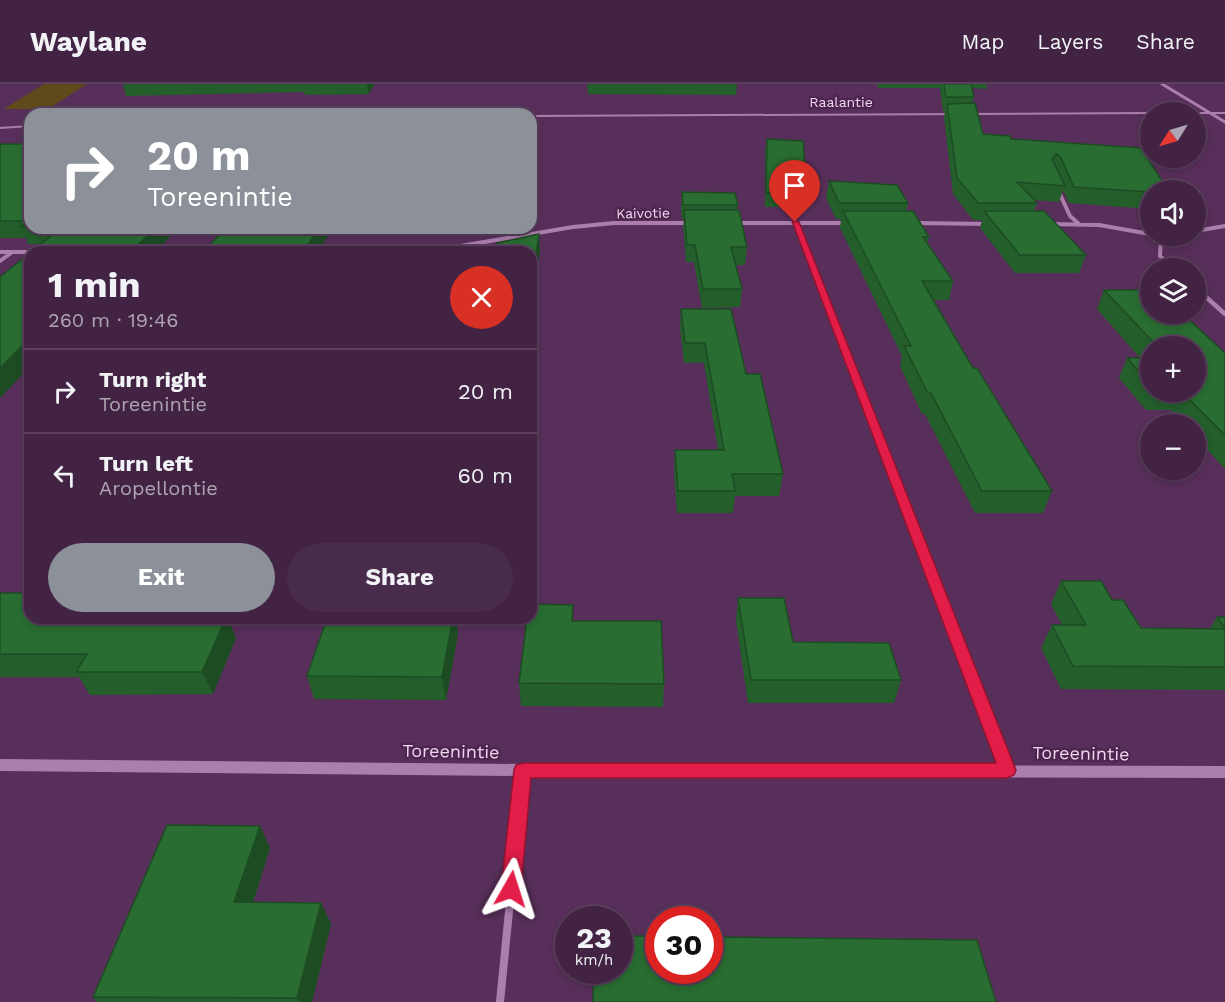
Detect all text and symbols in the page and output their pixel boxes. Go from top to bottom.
text: Waylane [30,25,147,58]
text: Map [961,29,1004,54]
text: Layers [1037,29,1103,54]
text: Share [1136,29,1195,54]
street label: Raalantie [809,94,873,110]
north arrow [1140,102,1206,168]
map controls [1140,102,1206,480]
text: 20 m [147,131,251,180]
icon: right [48,132,126,210]
pin [769,160,820,222]
icon: arrive [778,169,811,202]
button: sound [1140,180,1206,246]
text: Toreenintie [147,181,293,213]
street label: Kaivotie [616,205,670,221]
button: layers [1140,258,1206,324]
text: 1 min [48,264,140,306]
button: close [450,266,513,329]
text: 260 m · 19:46 [48,308,178,332]
button: + [1140,336,1206,402]
text: Turn right [99,367,206,392]
icon: right [48,375,81,408]
text: 20 m [458,379,513,404]
text: Toreenintie [99,392,207,416]
button: − [1140,414,1206,480]
text: Turn left [99,451,193,476]
icon: left [48,459,81,492]
text: 60 m [457,463,513,488]
text: Aropellontie [99,476,218,500]
button: Exit [48,543,275,612]
button: Share [287,543,513,612]
street label: Toreenintie [402,740,500,762]
street label: Toreenintie [1032,742,1130,764]
position arrow [479,857,543,921]
speed limit sign: 30 [645,906,723,984]
text: 23 [576,920,612,955]
text: km/h [575,951,613,969]

